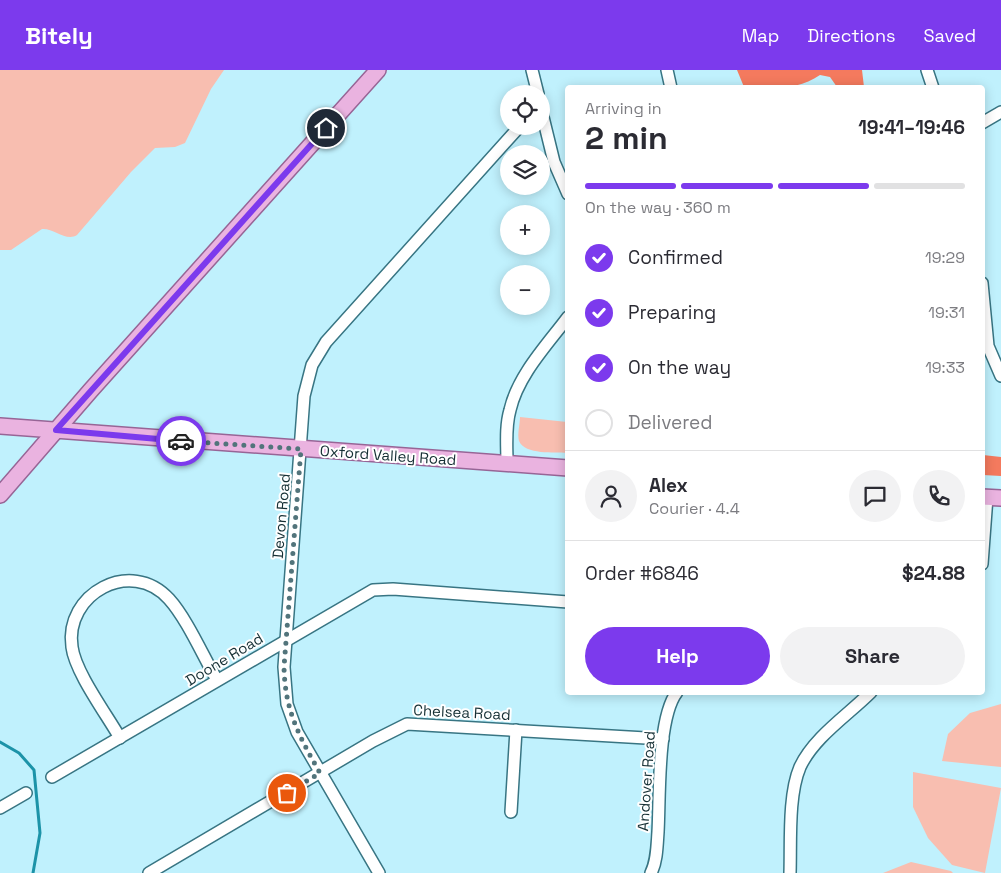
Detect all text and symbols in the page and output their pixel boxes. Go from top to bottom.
text: Bitely [25,20,93,51]
text: Map [742,24,779,47]
text: Directions [807,24,896,47]
text: Saved [924,24,976,47]
map controls [500,85,550,315]
button: locate [500,85,550,135]
text: Arriving in [585,98,662,119]
pin [305,107,347,149]
icon: home [312,114,340,142]
text: 19:41–19:46 [858,115,965,140]
text: 2 min [585,118,668,158]
button: layers [500,145,550,195]
text: On the way · 360 m [585,197,731,218]
button: + [500,205,550,255]
icon: check [585,244,613,272]
text: Confirmed [628,245,723,270]
text: 19:29 [925,247,965,268]
button: − [500,265,550,315]
icon: check [585,299,613,327]
text: Preparing [628,300,716,325]
text: 19:31 [928,302,965,323]
icon: check [585,354,613,382]
text: On the way [628,355,731,380]
text: 19:33 [925,357,965,378]
text: Delivered [628,410,713,435]
courier [156,416,206,466]
icon: car [167,427,195,455]
street label: Oxford Valley Road [319,441,457,469]
button: person [585,470,637,522]
button: chat [849,470,901,522]
button: phone [913,470,965,522]
street label: Devon Road [268,473,294,559]
text: Alex [649,473,688,498]
text: Courier · 4.4 [649,498,740,519]
text: Order #6846 [585,561,699,586]
text: $24.88 [902,561,965,586]
button: Help [585,627,770,685]
button: Share [780,627,965,685]
street label: Doone Road [182,628,266,690]
street label: Chelsea Road [413,700,511,724]
street label: Andover Road [633,730,659,832]
pin [266,772,308,814]
icon: bag [273,779,301,807]

